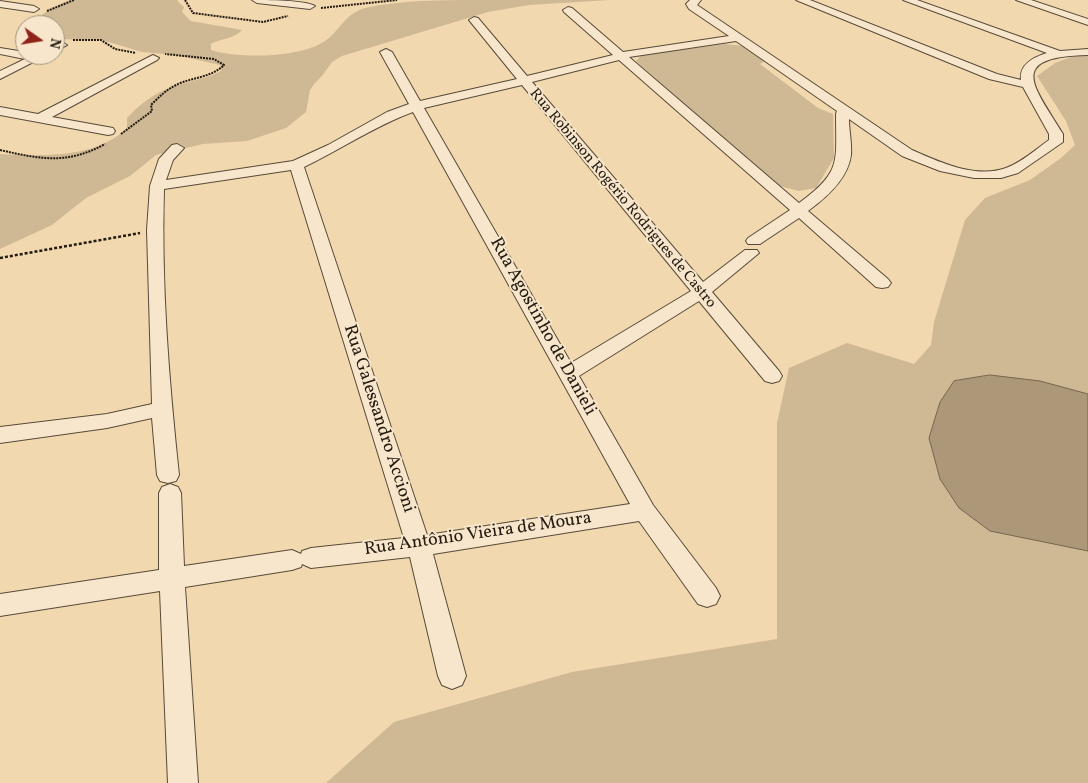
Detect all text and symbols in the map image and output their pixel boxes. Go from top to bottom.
north arrow [15,15,65,65]
text: N [44,36,65,50]
street label: Rua Robinson Rogério Rodrigues de Castro [525,86,719,312]
street label: Rua Agostinho de Danieli [484,234,600,420]
street label: Rua Galessandro Accioni [337,322,419,516]
street label: Rua Antônio Vieira de Moura [363,508,593,562]

